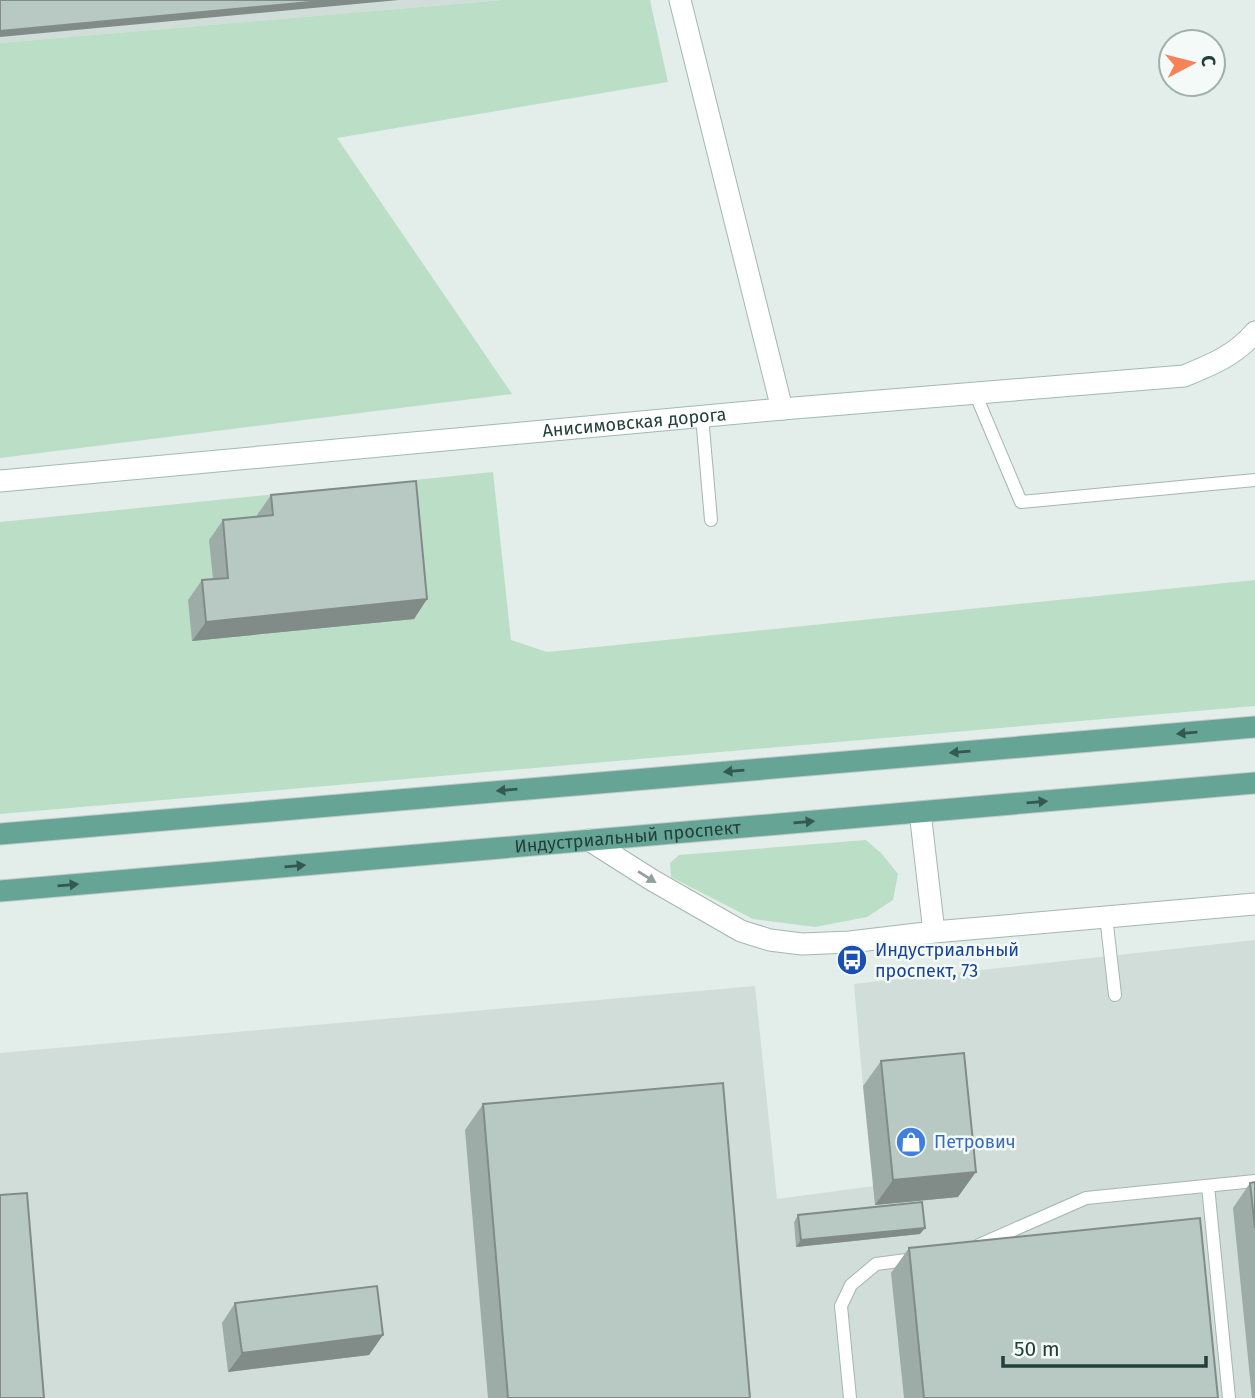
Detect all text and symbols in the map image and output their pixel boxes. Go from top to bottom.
north arrow [1157,28,1227,98]
text: С [1196,54,1220,68]
street label: Анисимовская дорога [541,403,727,442]
one-way arrow [1176,728,1198,739]
one-way arrow [949,747,971,758]
one-way arrow [722,766,744,777]
one-way arrow [496,785,518,796]
one-way arrow [1026,796,1048,807]
street label: Индустриальный проспект [513,816,743,858]
one-way arrow [793,816,815,827]
one-way arrow [284,860,306,871]
one-way arrow [637,870,657,883]
one-way arrow [57,879,79,890]
place label: Индустриальный проспект, 73 [875,939,1019,982]
bus stop icon: Индустриальный проспект, 73 [835,943,869,977]
shop icon: Петрович [894,1125,928,1159]
place label: Петрович [934,1131,1016,1153]
scale bar [1003,1324,1206,1368]
text: 50 m [1014,1336,1060,1362]

